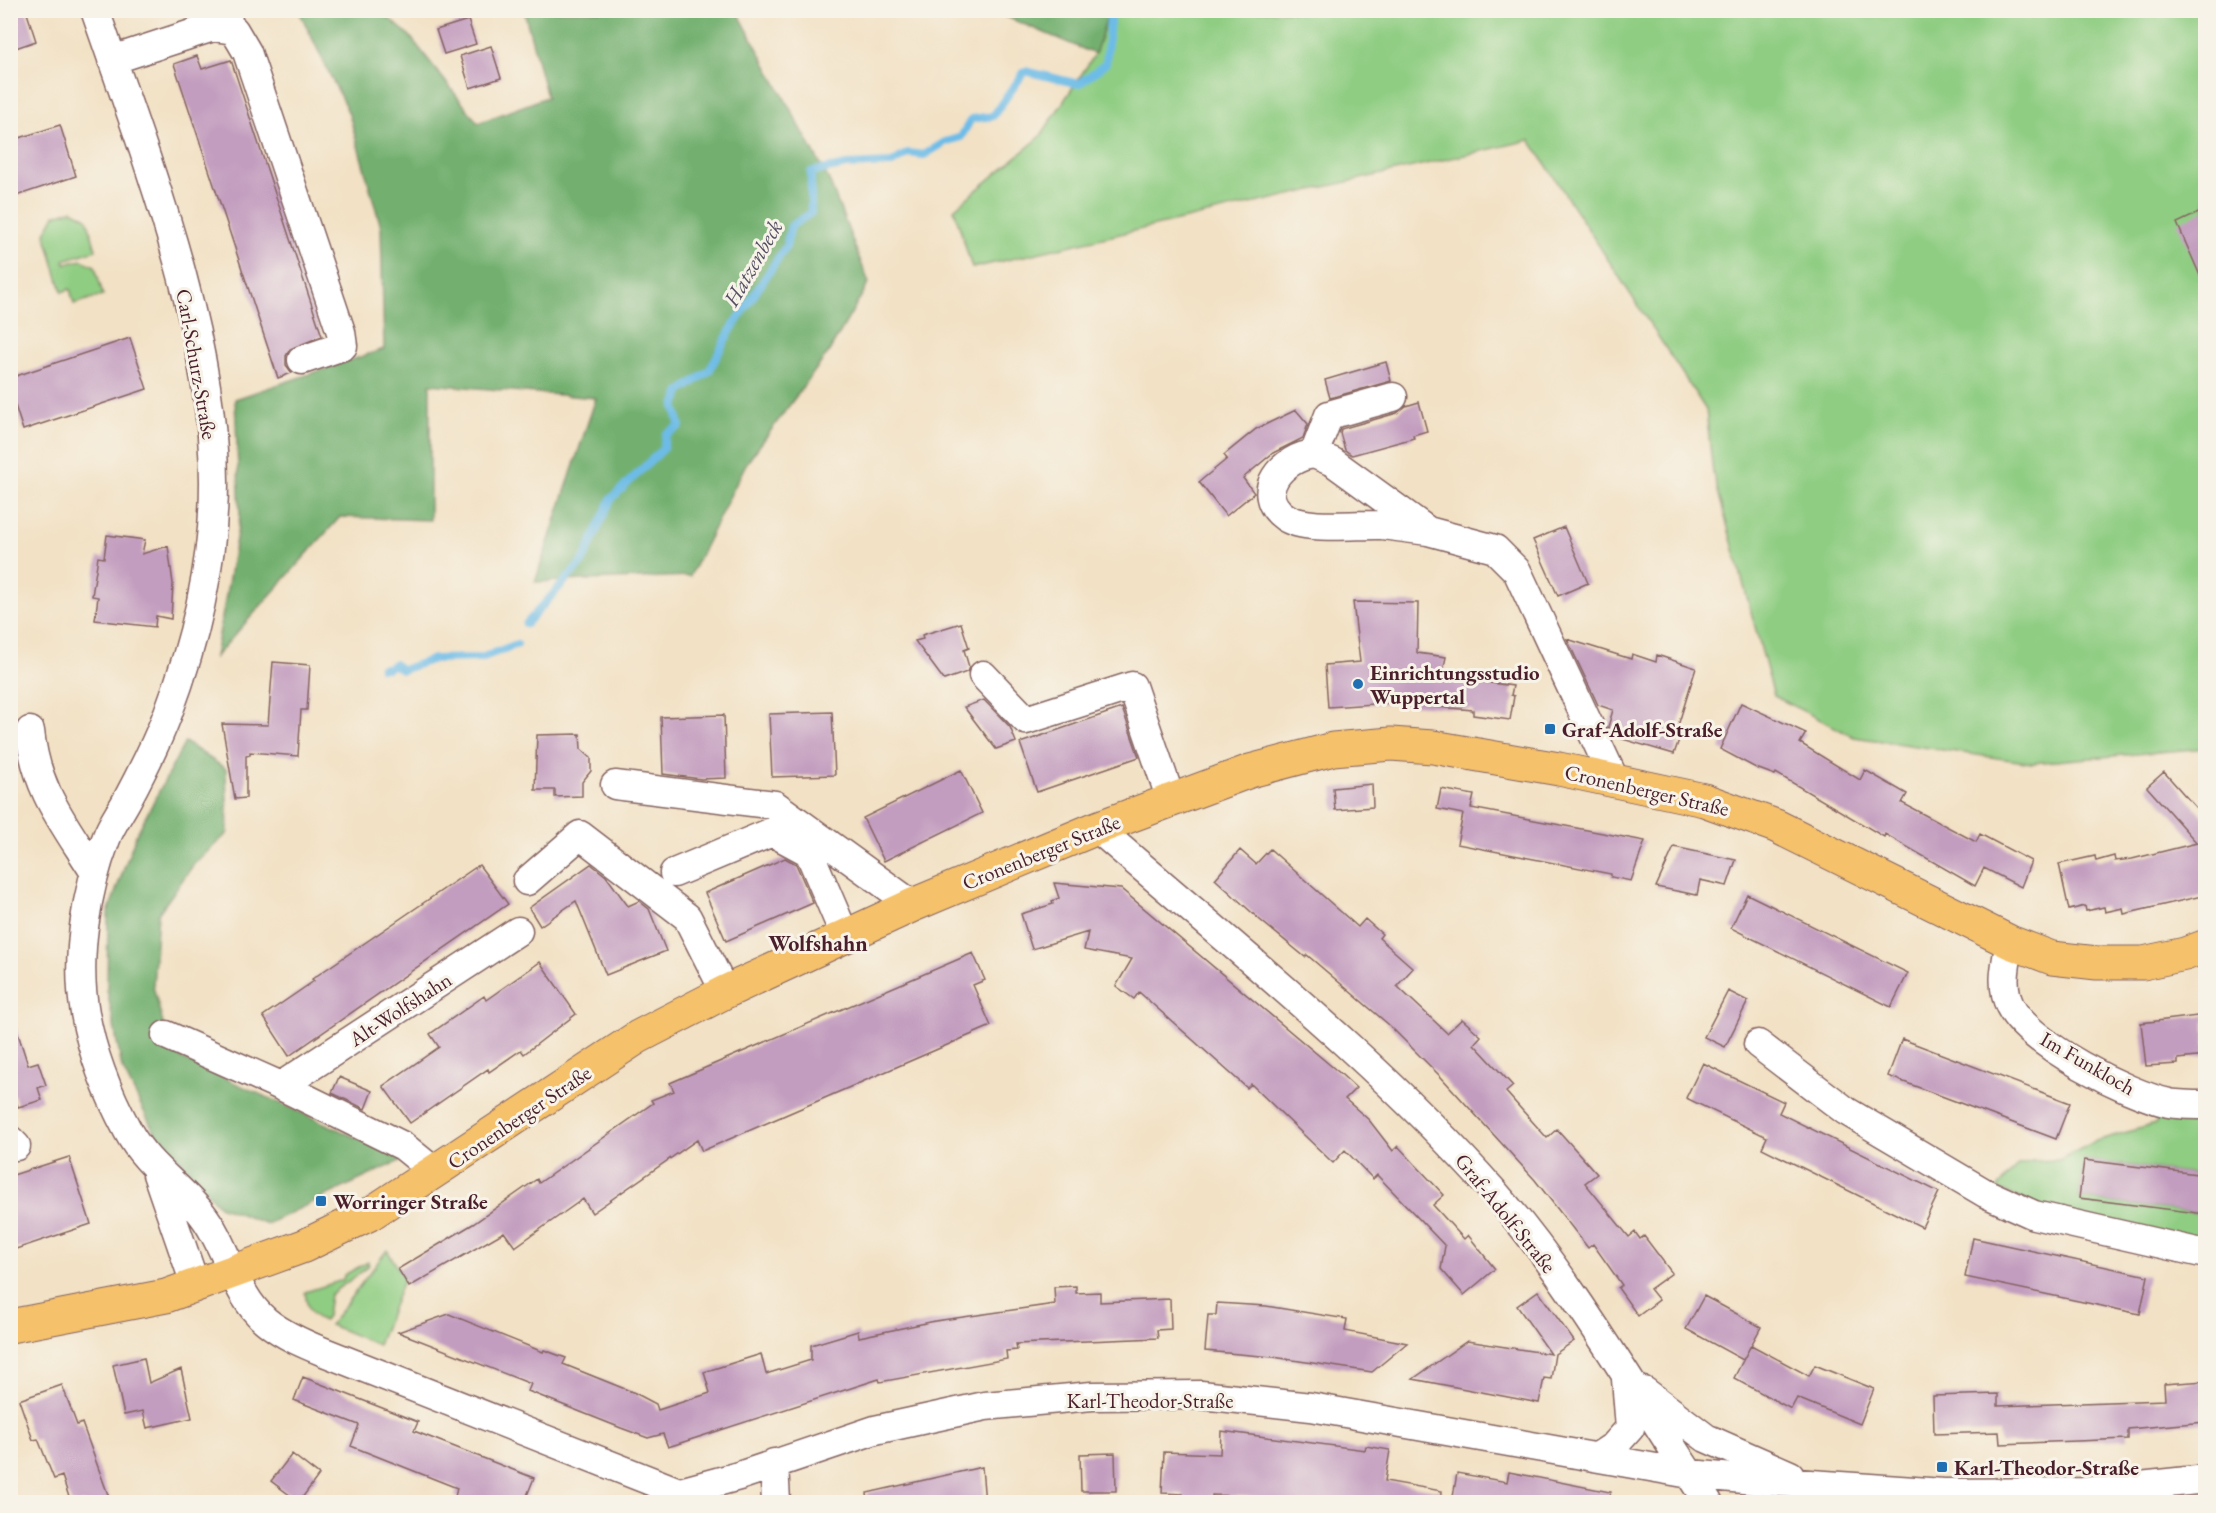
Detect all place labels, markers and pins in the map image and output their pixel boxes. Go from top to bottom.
place label: Einrichtungsstudio Wuppertal [1370,659,1540,710]
marker: Einrichtungsstudio Wuppertal [1351,677,1365,691]
place label: Graf-Adolf-Straße [1562,716,1723,743]
marker: Graf-Adolf-Straße [1543,722,1557,736]
place label: Worringer Straße [333,1188,488,1215]
marker: Worringer Straße [314,1194,328,1208]
place label: Karl-Theodor-Straße [1954,1454,2139,1481]
marker: Karl-Theodor-Straße [1935,1460,1949,1474]

